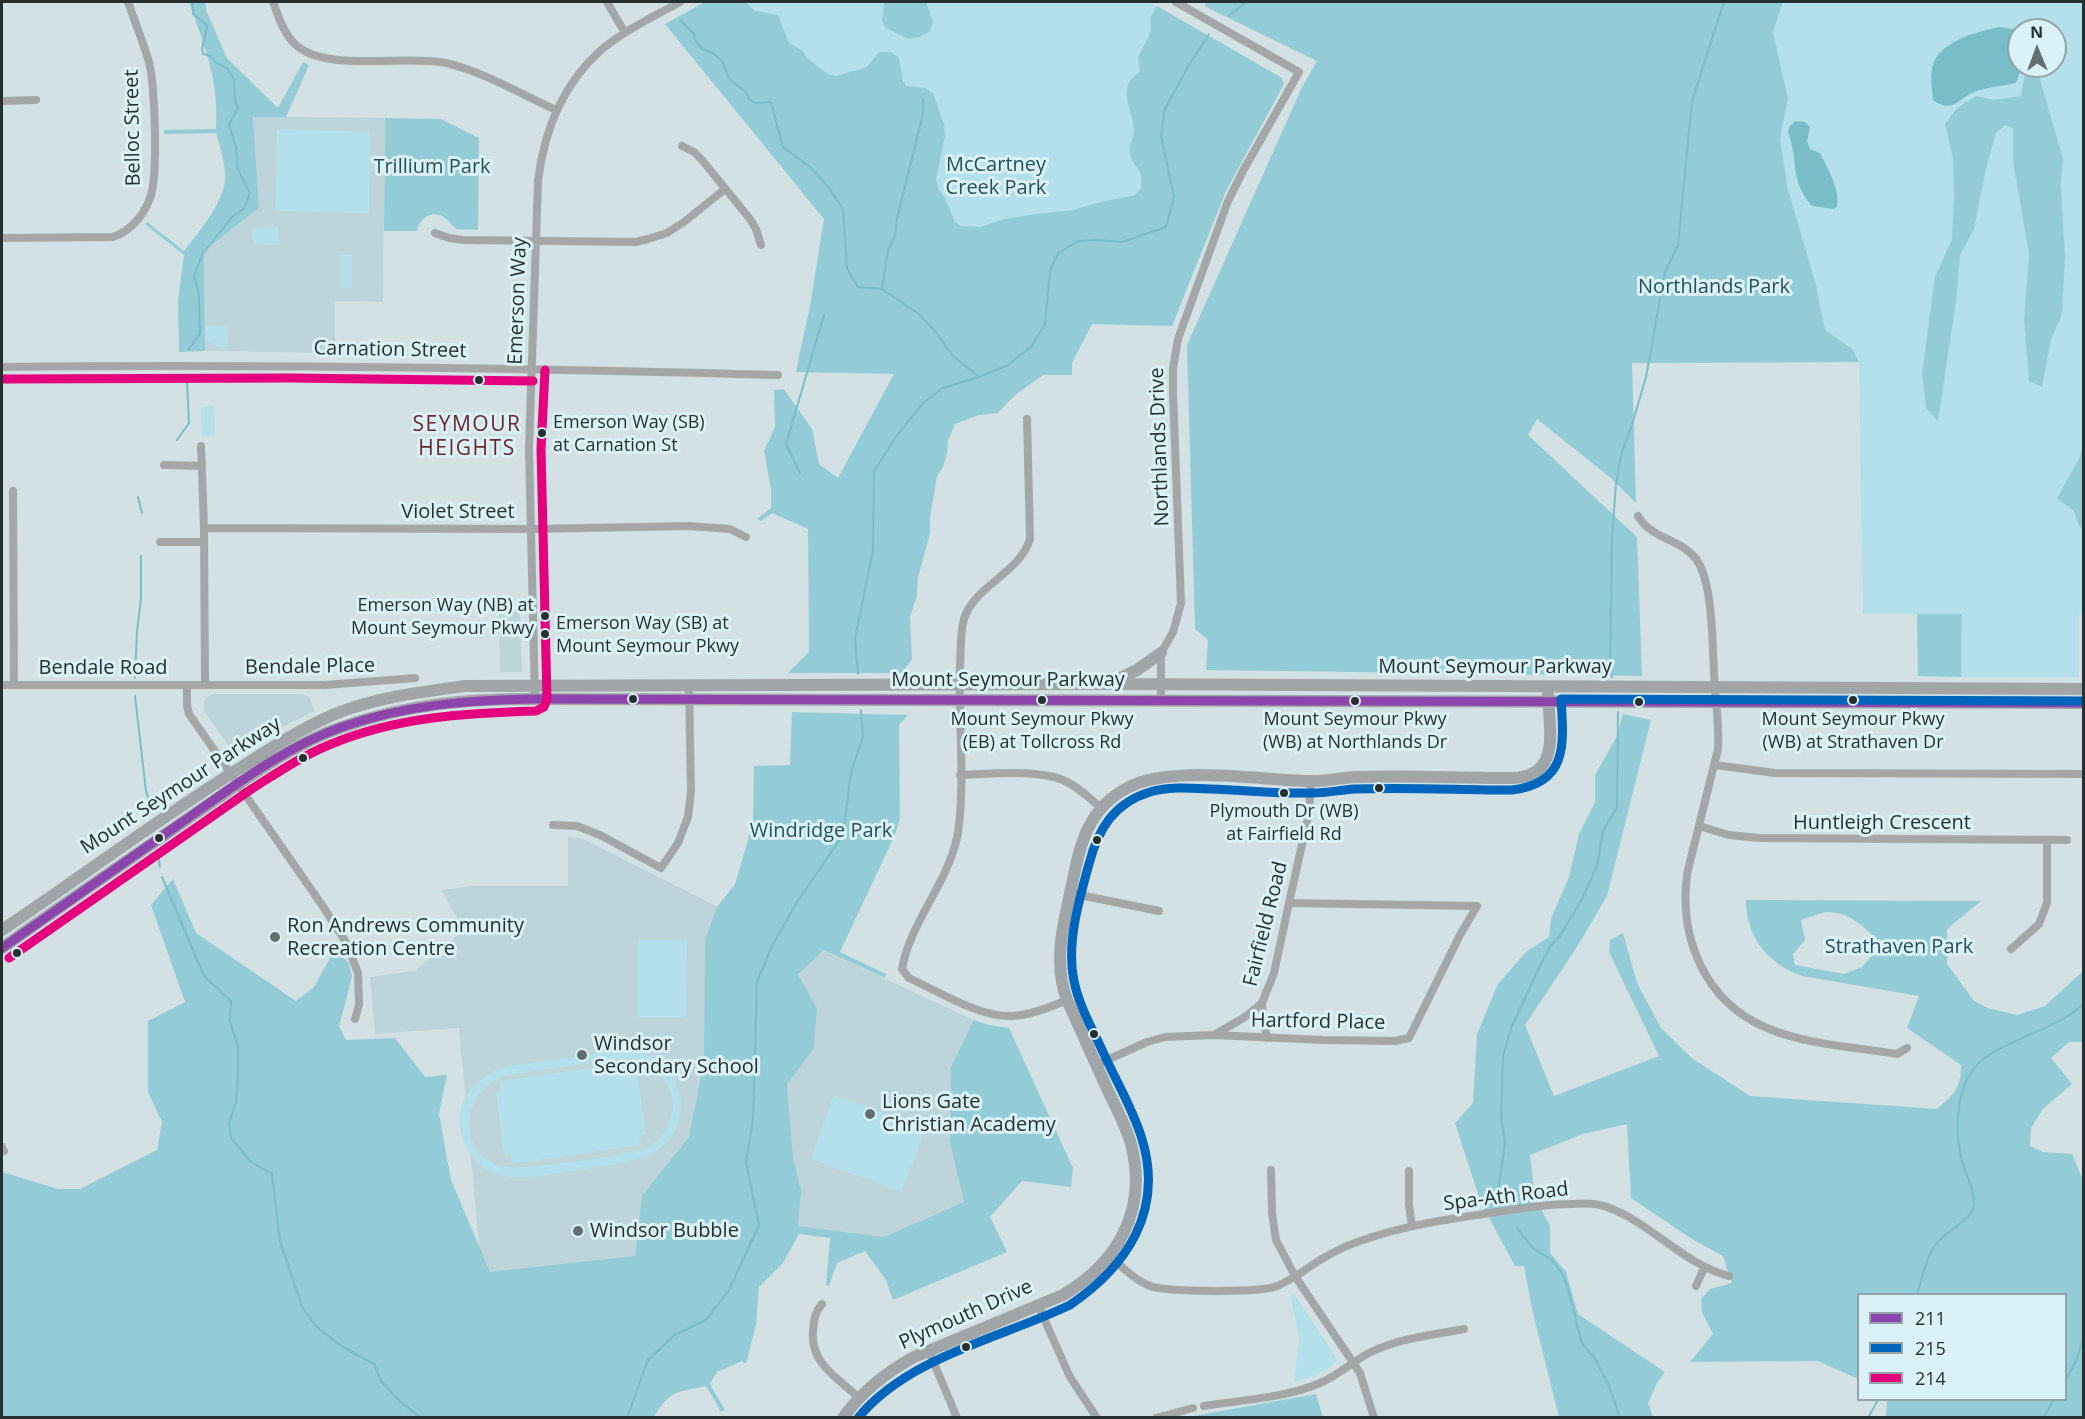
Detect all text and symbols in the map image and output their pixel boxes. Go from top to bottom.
north arrow [2007,18,2067,78]
text: N [2030,21,2043,43]
street label: Belloc Street [120,69,146,187]
park label: McCartney Creek Park [946,153,1046,200]
park label: Trillium Park [373,155,491,179]
street label: Emerson Way [504,237,532,365]
park label: Northlands Park [1638,275,1790,299]
street label: Carnation Street [313,337,467,363]
street label: Northlands Drive [1145,367,1175,527]
unlabelled marker [473,374,485,386]
district label: SEYMOUR HEIGHTS [413,412,521,462]
place label: Emerson Way (SB) at Carnation St [553,412,705,454]
marker: Emerson Way (SB) at Carnation St [536,427,548,439]
street label: Violet Street [401,500,515,524]
place label: Emerson Way (NB) at Mount Seymour Pkwy [351,595,534,638]
marker: Emerson Way (NB) at Mount Seymour Pkwy [539,610,551,622]
place label: Emerson Way (SB) at Mount Seymour Pkwy [556,613,739,656]
marker: Emerson Way (SB) at Mount Seymour Pkwy [539,628,551,640]
street label: Bendale Place [245,654,375,680]
street label: Mount Seymour Parkway [1378,655,1612,679]
street label: Bendale Road [39,656,167,680]
street label: Mount Seymour Parkway [891,668,1125,692]
unlabelled marker [627,693,639,705]
marker: Mount Seymour Pkwy (EB) at Tollcross Rd [1036,694,1048,706]
marker: Mount Seymour Pkwy (WB) at Strathaven Dr [1847,694,1859,706]
marker: Mount Seymour Pkwy (WB) at Northlands Dr [1349,695,1361,707]
unlabelled marker [1633,696,1645,708]
place label: Mount Seymour Pkwy (EB) at Tollcross Rd [951,709,1133,752]
place label: Mount Seymour Pkwy (WB) at Northlands Dr [1263,709,1447,752]
place label: Mount Seymour Pkwy (WB) at Strathaven Dr [1762,709,1944,752]
street label: Mount Seymour Parkway [76,712,286,860]
unlabelled marker [297,752,309,764]
unlabelled marker [1373,782,1385,794]
marker: Plymouth Dr (WB) at Fairfield Rd [1278,787,1290,799]
place label: Plymouth Dr (WB) at Fairfield Rd [1209,801,1359,844]
street label: Huntleigh Crescent [1793,811,1971,835]
park label: Windridge Park [750,819,892,843]
unlabelled marker [153,832,165,844]
unlabelled marker [1091,834,1103,846]
street label: Fairfield Road [1239,859,1293,989]
place label: Ron Andrews Community Recreation Centre [287,914,524,961]
marker: Ron Andrews Community Recreation Centre [268,930,282,944]
park label: Strathaven Park [1825,935,1973,959]
unlabelled marker [11,947,23,959]
street label: Hartford Place [1251,1009,1385,1035]
unlabelled marker [1088,1028,1100,1040]
place label: Windsor Secondary School [594,1032,759,1079]
marker: Windsor Secondary School [575,1048,589,1062]
place label: Lions Gate Christian Academy [882,1090,1056,1137]
marker: Lions Gate Christian Academy [863,1107,877,1121]
street label: Spa-Ath Road [1442,1177,1570,1217]
place label: Windsor Bubble [590,1219,739,1243]
marker: Windsor Bubble [571,1224,585,1238]
street label: Plymouth Drive [896,1275,1036,1355]
legend [1857,1293,2067,1401]
text: 211 [1915,1306,1946,1330]
text: 215 [1915,1336,1946,1360]
unlabelled marker [960,1341,972,1353]
text: 214 [1915,1366,1946,1390]

